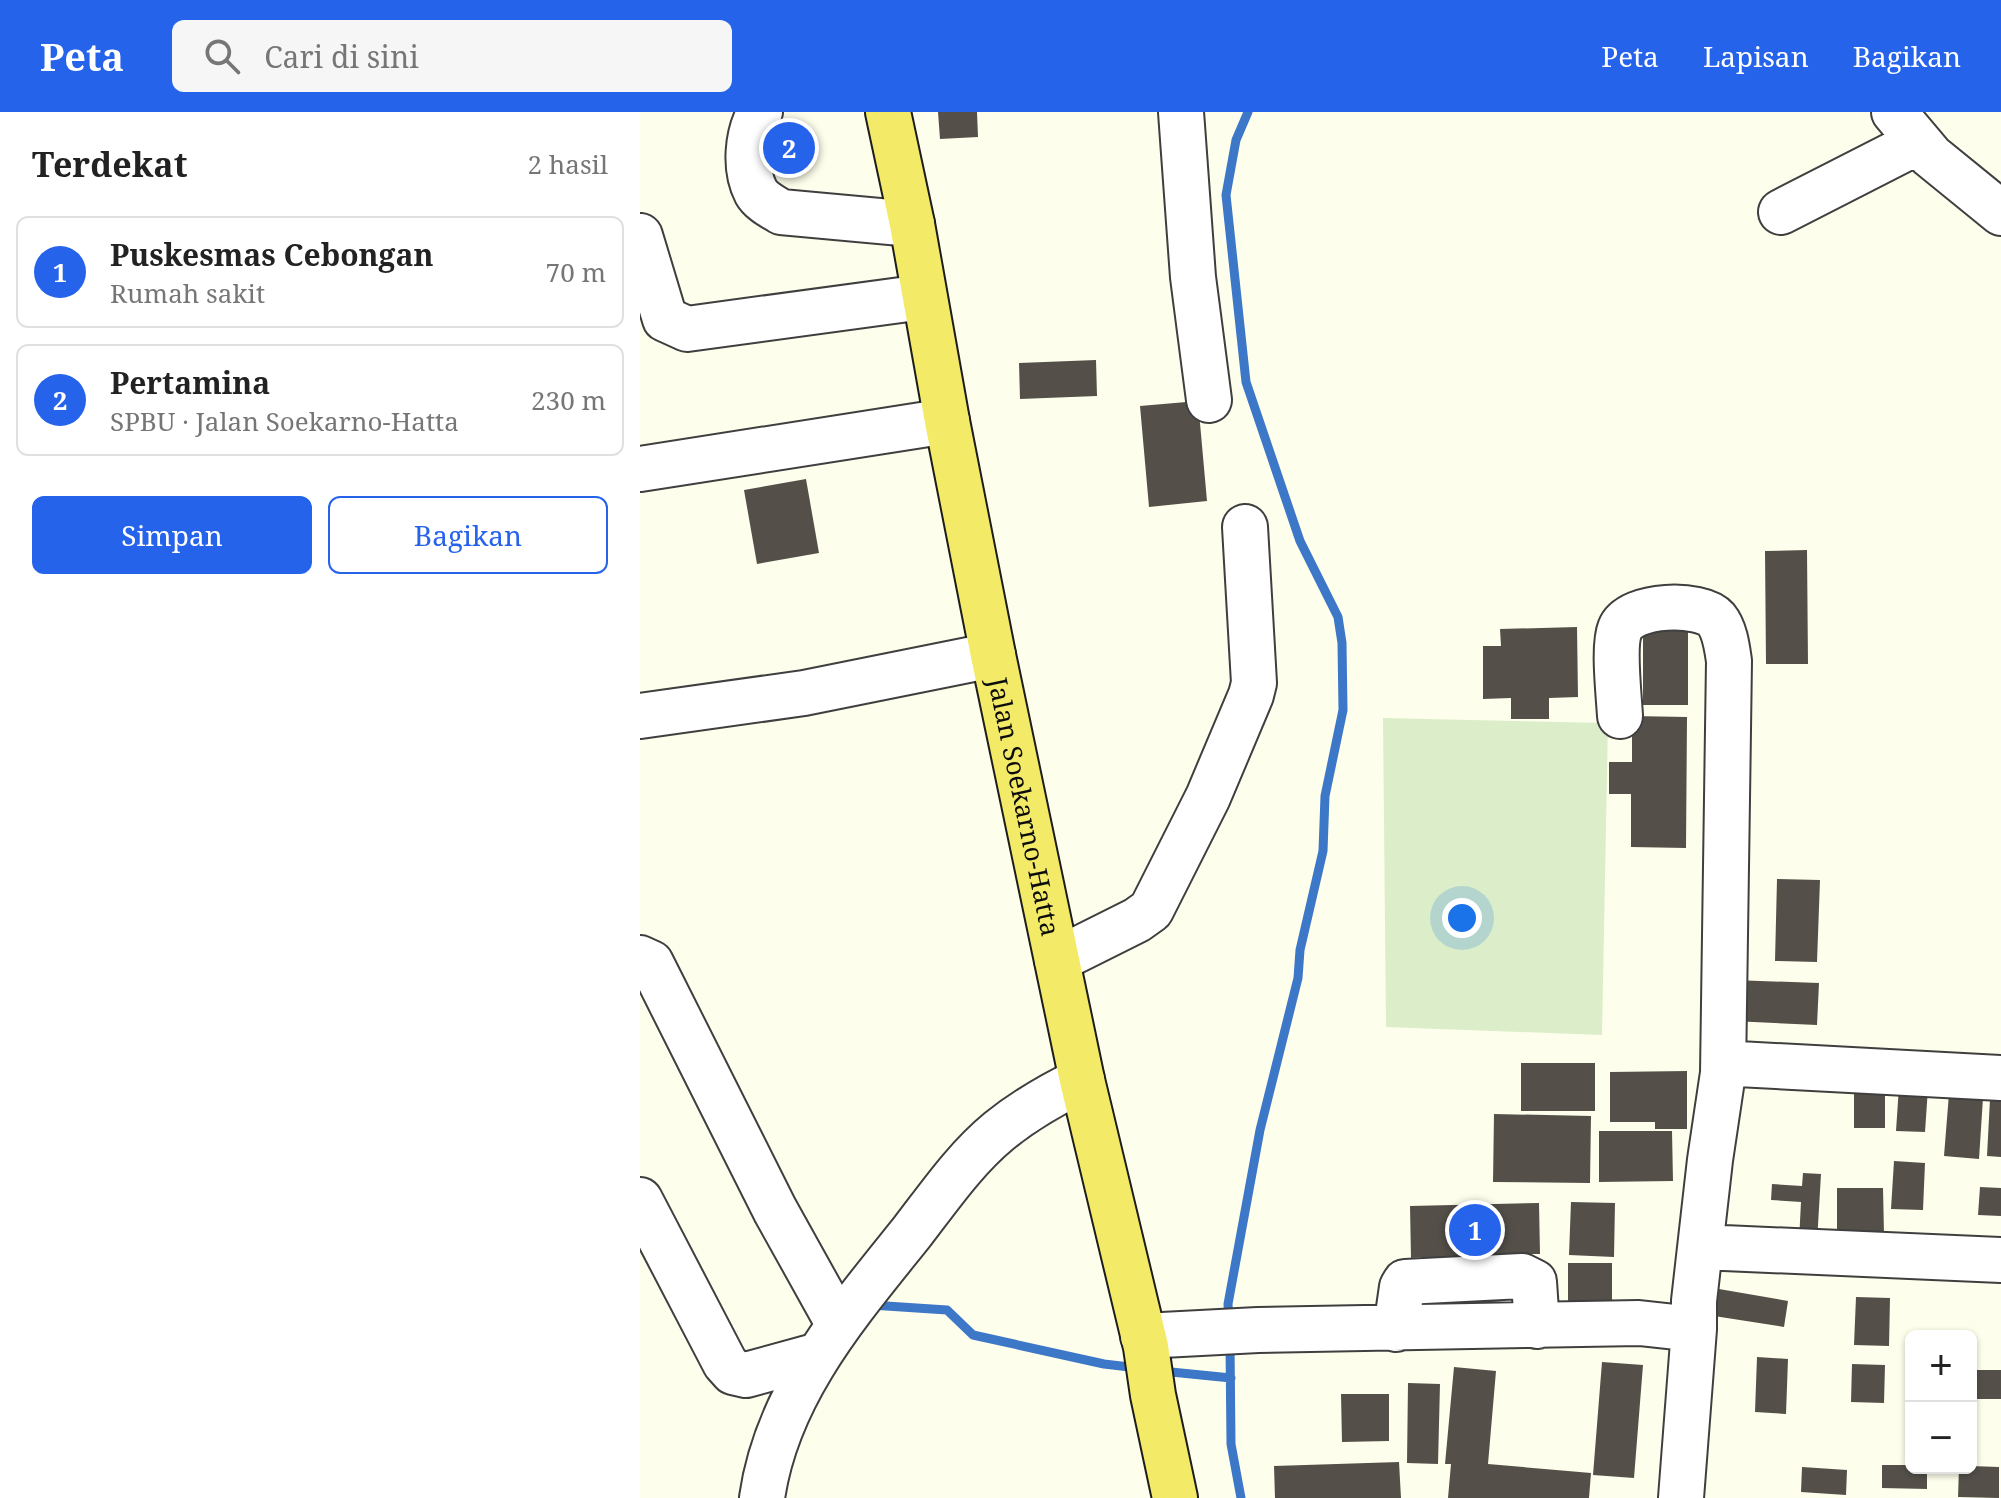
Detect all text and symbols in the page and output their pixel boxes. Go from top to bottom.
search box [172,20,732,92]
text: Peta [40,30,124,82]
icon: search [200,34,244,78]
text: Cari di sini [264,36,419,77]
text: Peta [1601,37,1659,75]
text: Lapisan [1703,37,1809,75]
text: Bagikan [1853,37,1961,75]
pin: 2 [763,118,815,178]
text: Terdekat [32,141,187,187]
text: 2 hasil [527,146,608,182]
text: Puskesmas Cebongan [110,234,433,275]
text: 1 [53,254,67,290]
text: 70 m [546,254,606,290]
text: Rumah sakit [110,275,265,311]
text: Pertamina [110,362,270,403]
text: 2 [53,382,67,418]
text: 230 m [531,382,606,418]
text: SPBU · Jalan Soekarno-Hatta [110,403,459,439]
button: Simpan [32,496,312,574]
button: Bagikan [328,496,608,574]
street label: Jalan Soekarno-Hatta [980,673,1069,939]
your location [1442,898,1482,938]
pin: 1 [1449,1200,1501,1260]
map controls [1905,1330,1977,1474]
button: + [1905,1330,1977,1402]
button: − [1905,1402,1977,1474]

